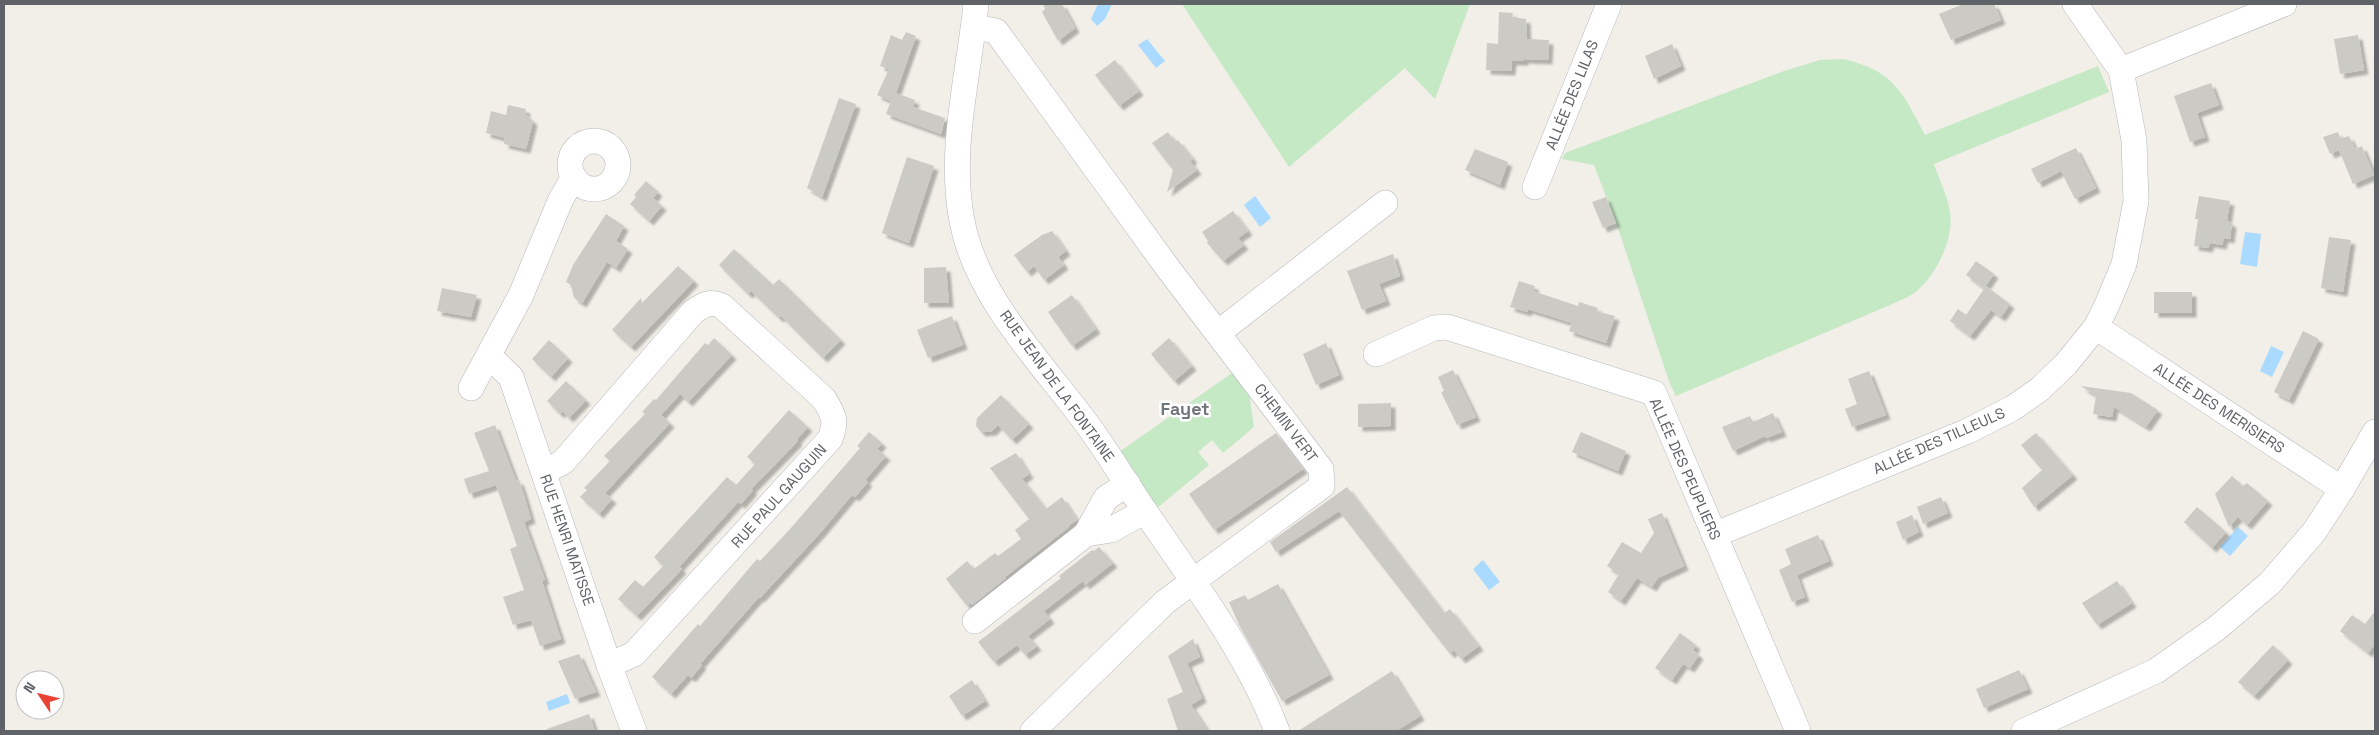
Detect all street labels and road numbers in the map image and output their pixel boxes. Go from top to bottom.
street label: ALLÉE DES LILAS [1541,37,1602,152]
street label: RUE JEAN DE LA FONTAINE [996,306,1119,465]
street label: ALLÉE DES MERISIERS [2150,358,2288,457]
street label: CHEMIN VERT [1251,379,1322,466]
street label: ALLÉE DES PEUPLIERS [1646,395,1725,543]
street label: ALLÉE DES TILLEULS [1870,403,2008,478]
street label: RUE PAUL GAUGUIN [727,440,830,552]
street label: RUE HENRI MATISSE [536,472,599,608]

